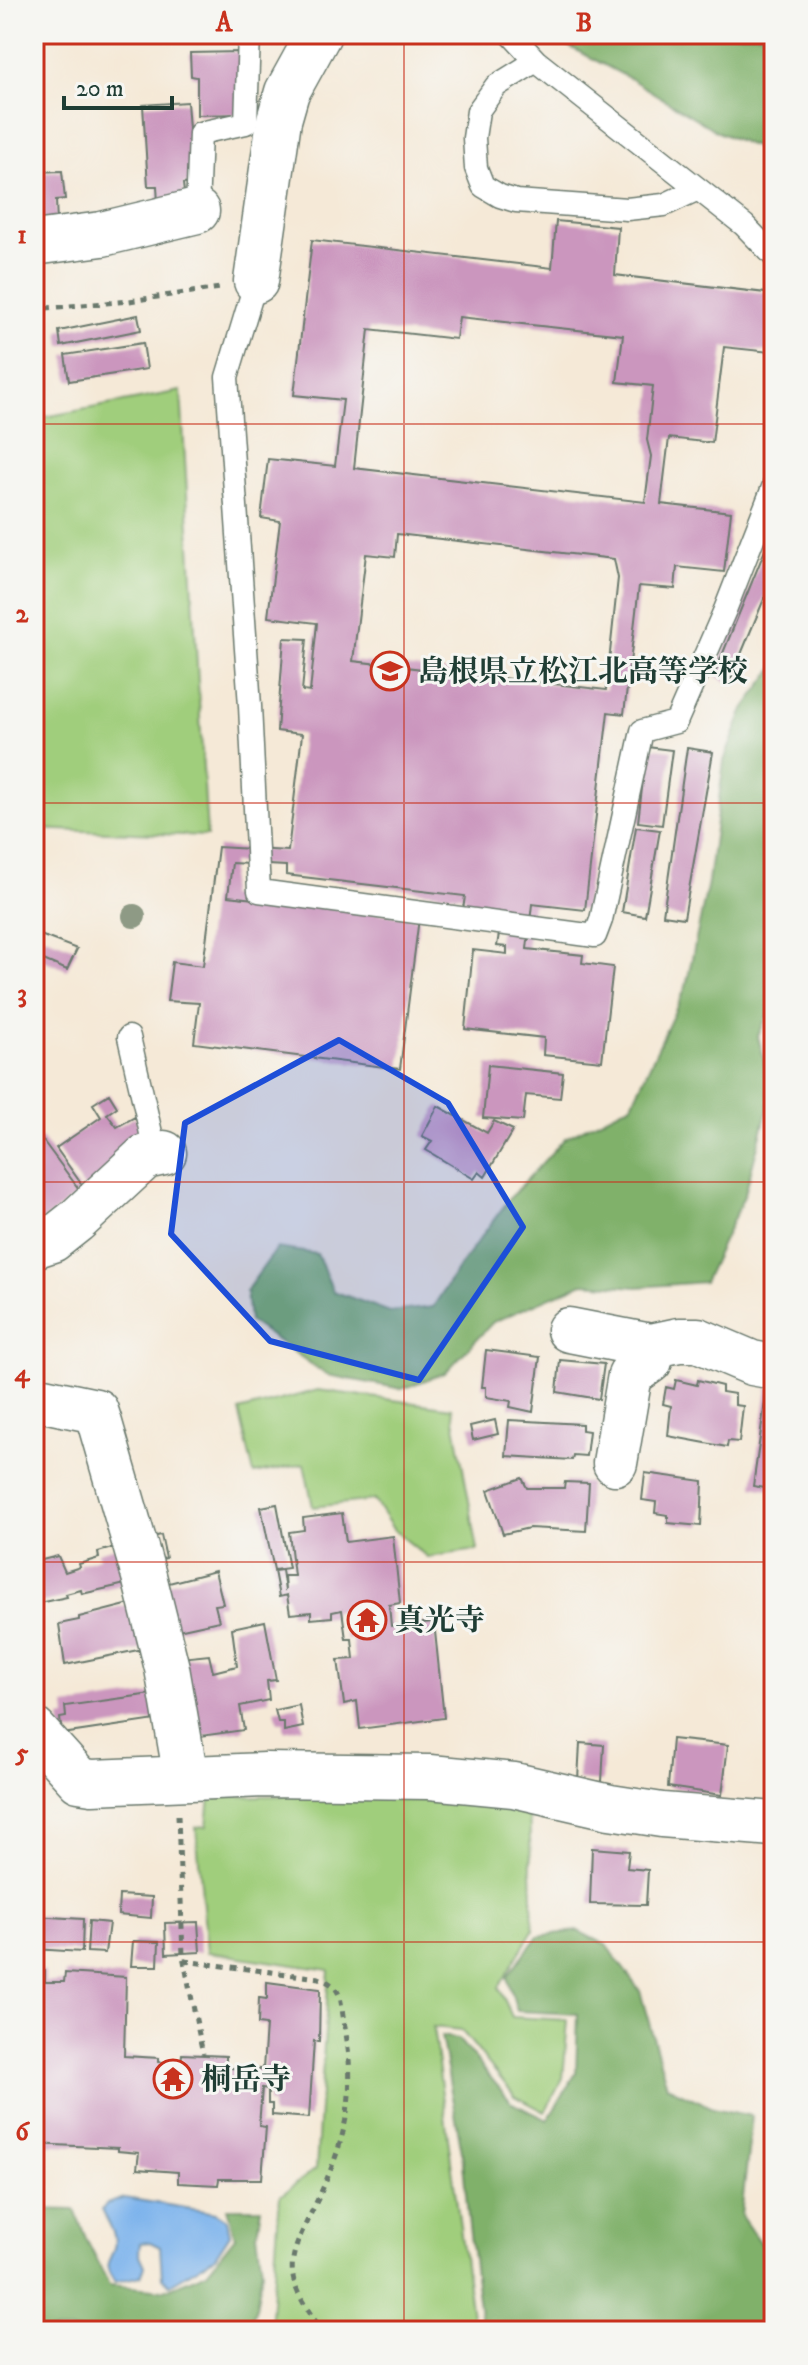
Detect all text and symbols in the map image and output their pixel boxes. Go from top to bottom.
text: A [215,7,234,40]
text: B [576,7,592,40]
scale bar [64,60,172,110]
text: 20 m [76,74,124,104]
text: 1 [17,219,27,252]
text: 2 [16,598,30,631]
school or university icon: 島根県立松江北高等学校 [369,650,411,692]
place label: 島根県立松江北高等学校 [418,654,748,691]
text: 3 [17,978,27,1011]
text: 4 [15,1357,31,1390]
temple icon: 真光寺 [346,1599,388,1641]
place label: 真光寺 [395,1603,485,1640]
text: 5 [15,1737,29,1770]
temple icon: 桐岳寺 [152,2058,194,2100]
place label: 桐岳寺 [201,2062,291,2099]
text: 6 [15,2116,30,2149]

